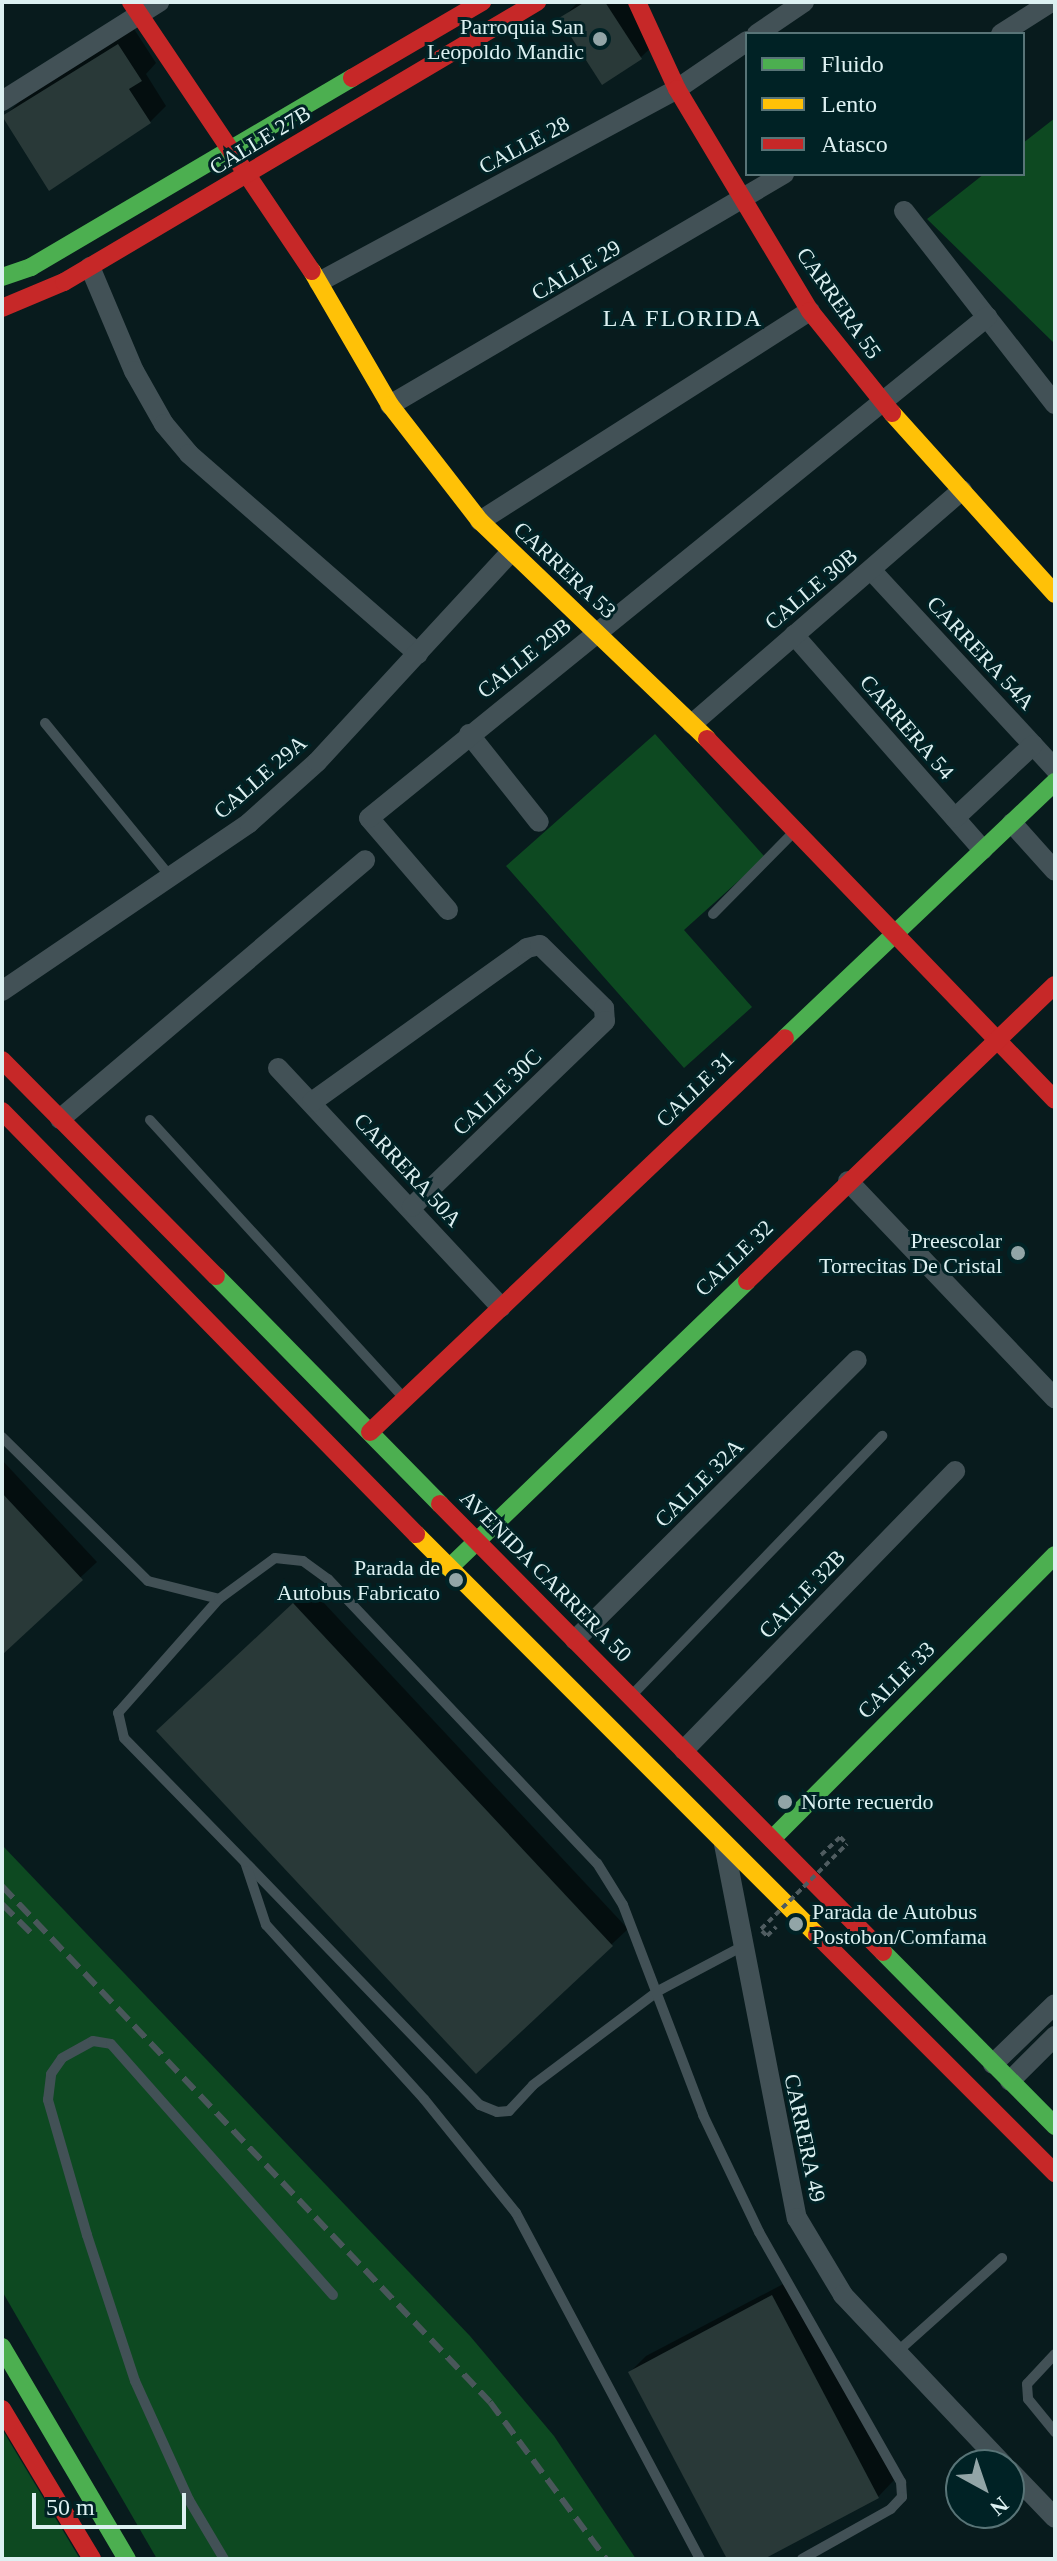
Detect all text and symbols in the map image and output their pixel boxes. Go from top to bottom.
place label: Parroquia San Leopoldo Mandic [427,13,584,64]
marker: Parroquia San Leopoldo Mandic [591,30,609,48]
legend [745,32,1025,176]
text: Fluido [821,51,884,77]
text: Lento [821,91,877,117]
street label: CALLE 27B [205,100,315,180]
street label: CALLE 28 [474,110,574,180]
text: Atasco [821,131,888,157]
street label: CALLE 29 [527,234,625,306]
street label: CARRERA 55 [791,242,887,364]
district label: LA FLORIDA [602,305,764,333]
street label: CARRERA 53 [508,516,622,624]
street label: CALLE 30B [759,543,863,635]
street label: CARRERA 54A [921,590,1041,716]
street label: CALLE 29B [472,612,576,704]
street label: CARRERA 54 [854,669,960,785]
street label: CALLE 29A [208,730,312,824]
street label: CALLE 30C [447,1043,547,1141]
street label: CALLE 31 [650,1045,740,1133]
street label: CARRERA 50A [348,1107,468,1233]
street label: CALLE 32 [689,1214,779,1302]
place label: Preescolar Torrecitas De Cristal [819,1227,1002,1278]
marker: Preescolar Torrecitas De Cristal [1009,1244,1027,1262]
street label: CALLE 32A [649,1433,749,1533]
street label: AVENIDA CARRERA 50 [454,1484,638,1668]
street label: CALLE 32B [753,1544,851,1644]
place label: Parada de Autobus Fabricato [277,1554,440,1606]
marker: Parada de Autobus Fabricato [447,1571,465,1589]
street label: CALLE 33 [852,1636,940,1724]
place label: Norte recuerdo [801,1789,934,1815]
marker: Norte recuerdo [776,1793,794,1811]
place label: Parada de Autobus Postobon/Comfama [812,1898,987,1950]
marker: Parada de Autobus Postobon/Comfama [787,1915,805,1933]
street label: CARRERA 49 [778,2071,832,2205]
north arrow [945,2449,1025,2529]
scale bar [36,2477,190,2527]
text: N [985,2492,1014,2521]
text: 50 m [46,2494,95,2520]

